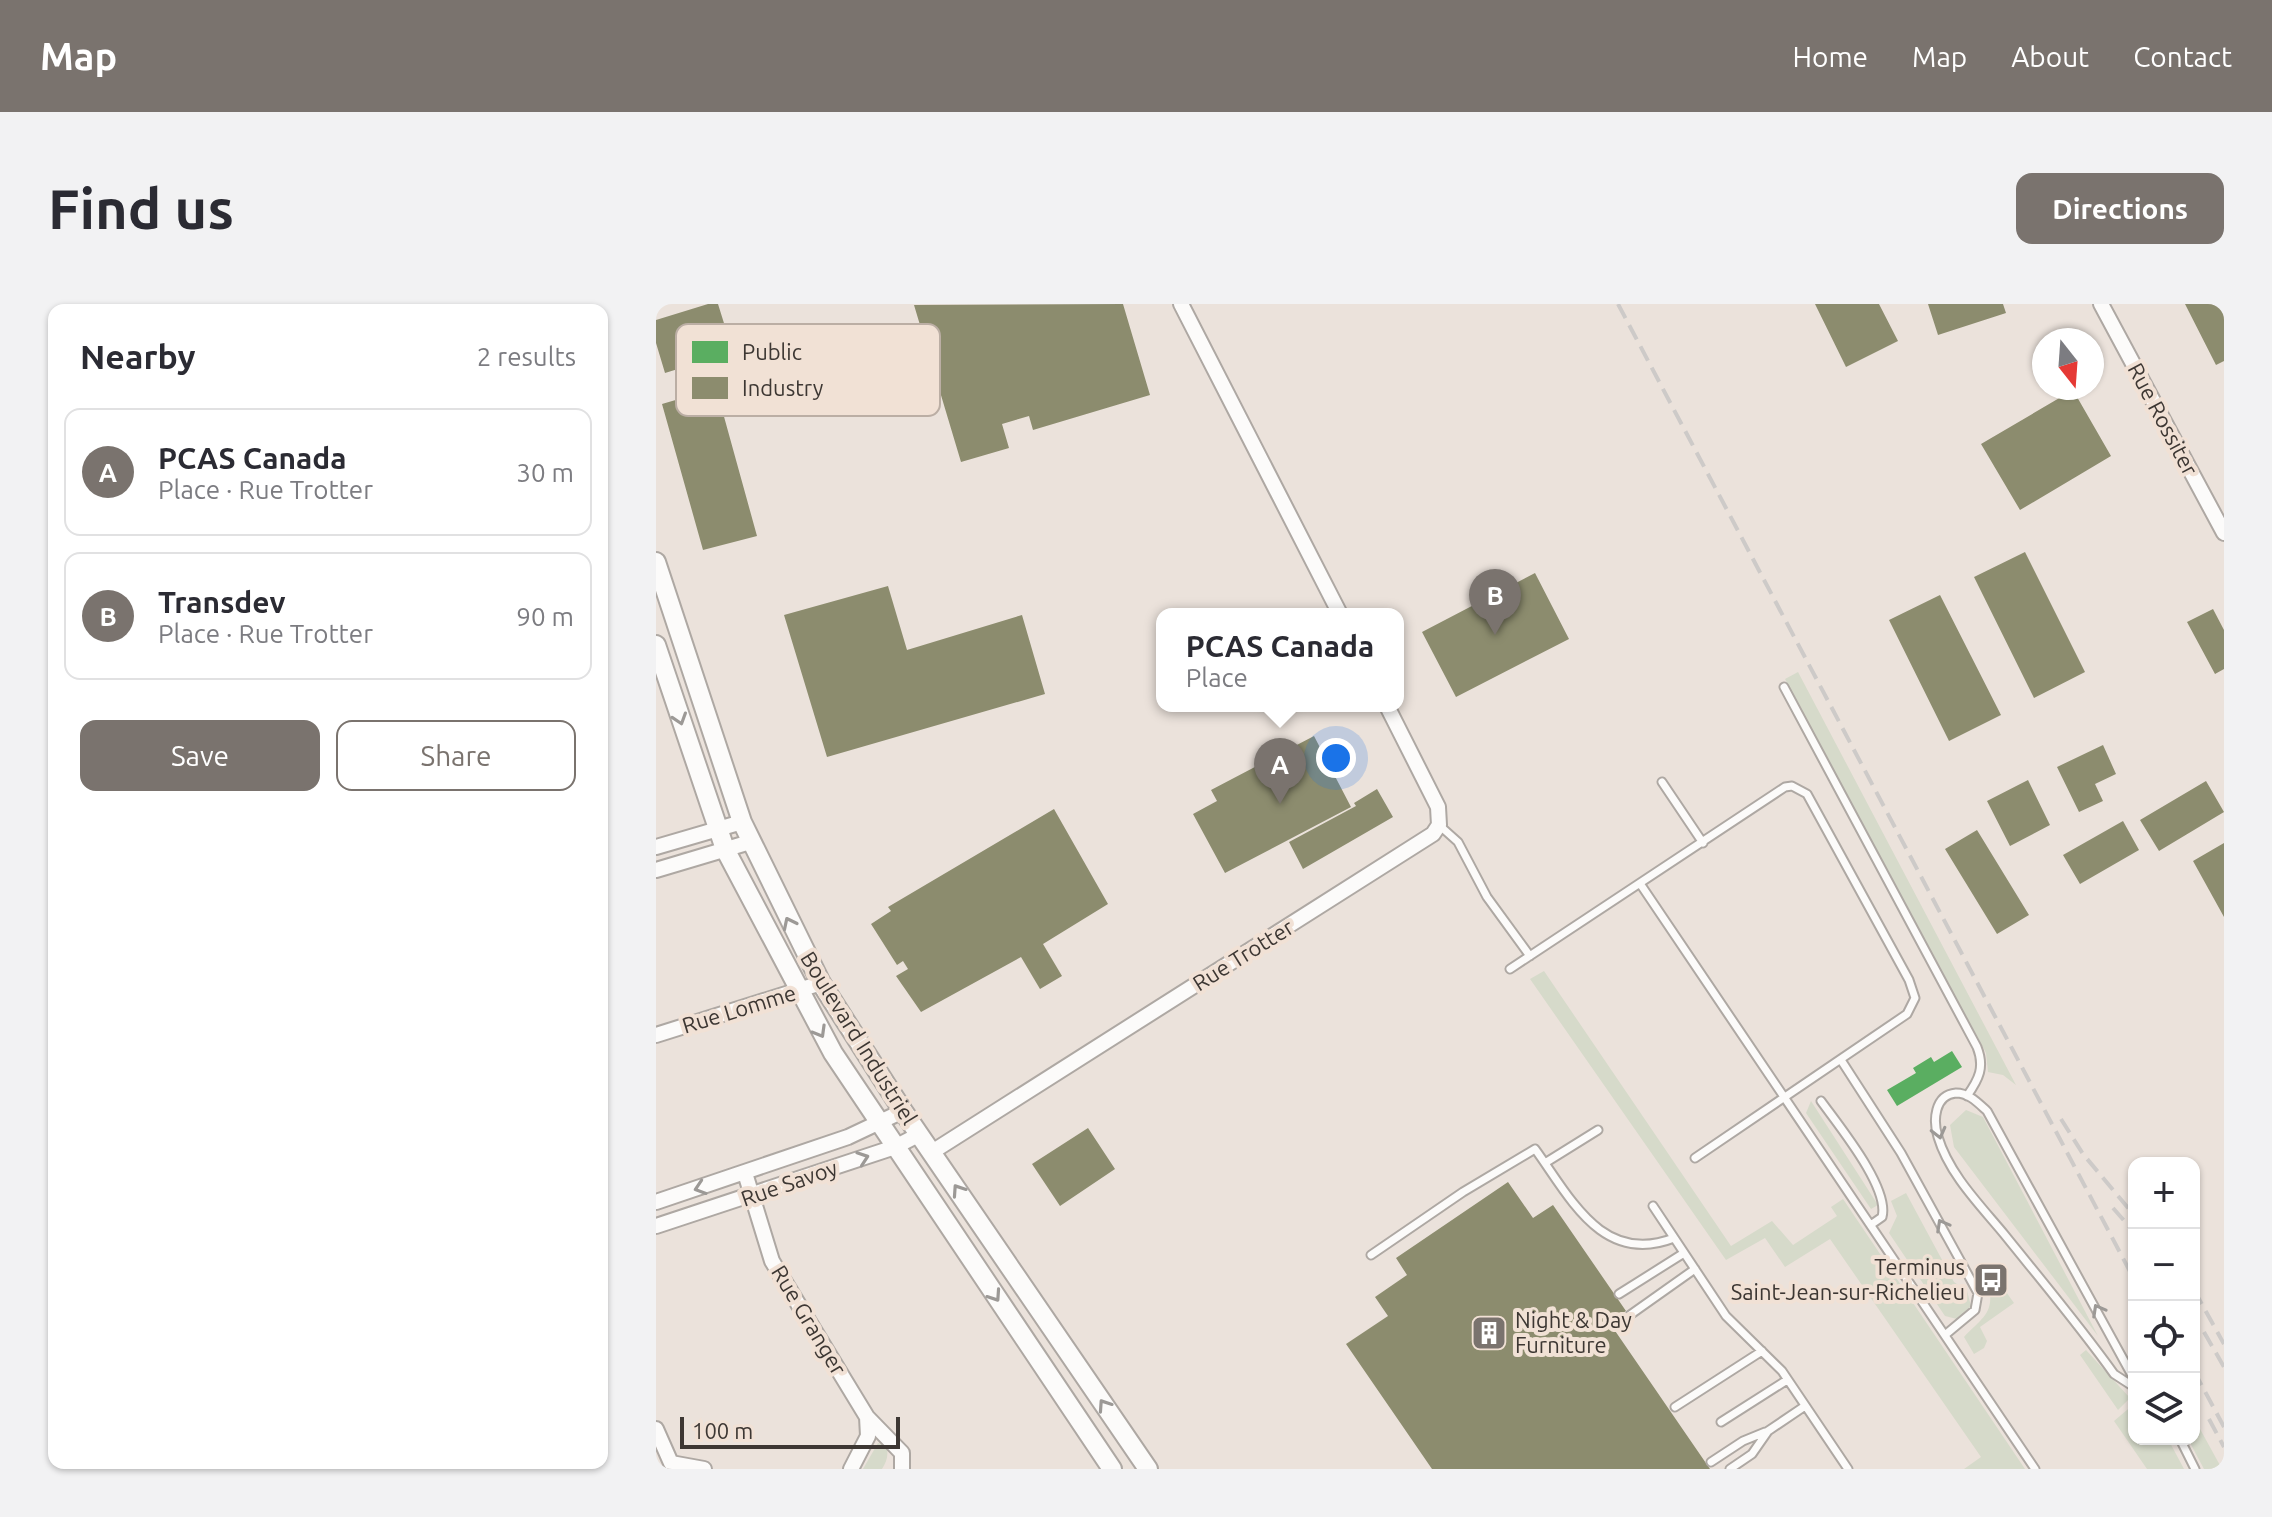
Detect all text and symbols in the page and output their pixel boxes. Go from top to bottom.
text: Map [40,35,117,77]
text: Home [1793,41,1868,72]
text: Map [1912,41,1967,72]
text: About [2011,41,2089,72]
text: Contact [2133,41,2232,72]
button: Directions [2016,173,2224,244]
text: Find us [48,177,234,240]
legend [676,324,940,416]
north arrow [2032,328,2104,400]
text: Nearby [80,337,195,375]
text: Public [742,339,802,364]
text: 2 results [477,342,576,371]
street label: Rue Rossiter [2123,358,2204,480]
text: Industry [742,375,824,400]
text: PCAS Canada [158,441,347,475]
text: A [99,458,117,487]
text: 30 m [516,458,574,487]
text: Place · Rue Trotter [158,475,373,504]
pin: B [1469,569,1521,635]
text: Transdev [158,585,286,619]
text: B [99,602,117,631]
text: 90 m [516,602,574,631]
popup [1156,608,1404,712]
text: Place · Rue Trotter [158,619,373,648]
text: PCAS Canada [1186,629,1374,663]
text: Place [1186,663,1248,692]
one-way arrow [670,712,686,726]
button: Save [80,720,320,791]
button: Share [336,720,576,791]
pin: A [1254,738,1306,804]
your location [1316,738,1356,778]
street label: Rue Trotter [1188,913,1298,995]
one-way arrow [784,916,799,931]
street label: Boulevard Industriel [796,947,923,1129]
street label: Rue Lomme [679,979,799,1038]
one-way arrow [810,1023,826,1038]
one-way arrow [1930,1126,1947,1139]
one-way arrow [855,1152,869,1168]
street label: Rue Savoy [737,1154,841,1211]
map controls [2128,1157,2200,1445]
button: + [2128,1157,2200,1229]
one-way arrow [693,1179,707,1195]
one-way arrow [952,1184,967,1198]
one-way arrow [1936,1219,1951,1233]
button: − [2128,1229,2200,1301]
place label: Terminus Saint-Jean-sur-Richelieu [1731,1254,1965,1304]
street label: Rue Granger [767,1260,852,1380]
bus stop icon: Terminus Saint-Jean-sur-Richelieu [1972,1261,2010,1299]
one-way arrow [985,1287,1000,1301]
button: locate [2128,1301,2200,1373]
one-way arrow [2092,1305,2108,1319]
place label: Night & Day Furniture [1515,1307,1632,1357]
building icon: Night & Day Furniture [1470,1314,1508,1352]
button: layers [2128,1373,2200,1445]
one-way arrow [1099,1399,1114,1413]
scale bar [680,1413,900,1449]
text: 100 m [692,1418,753,1443]

